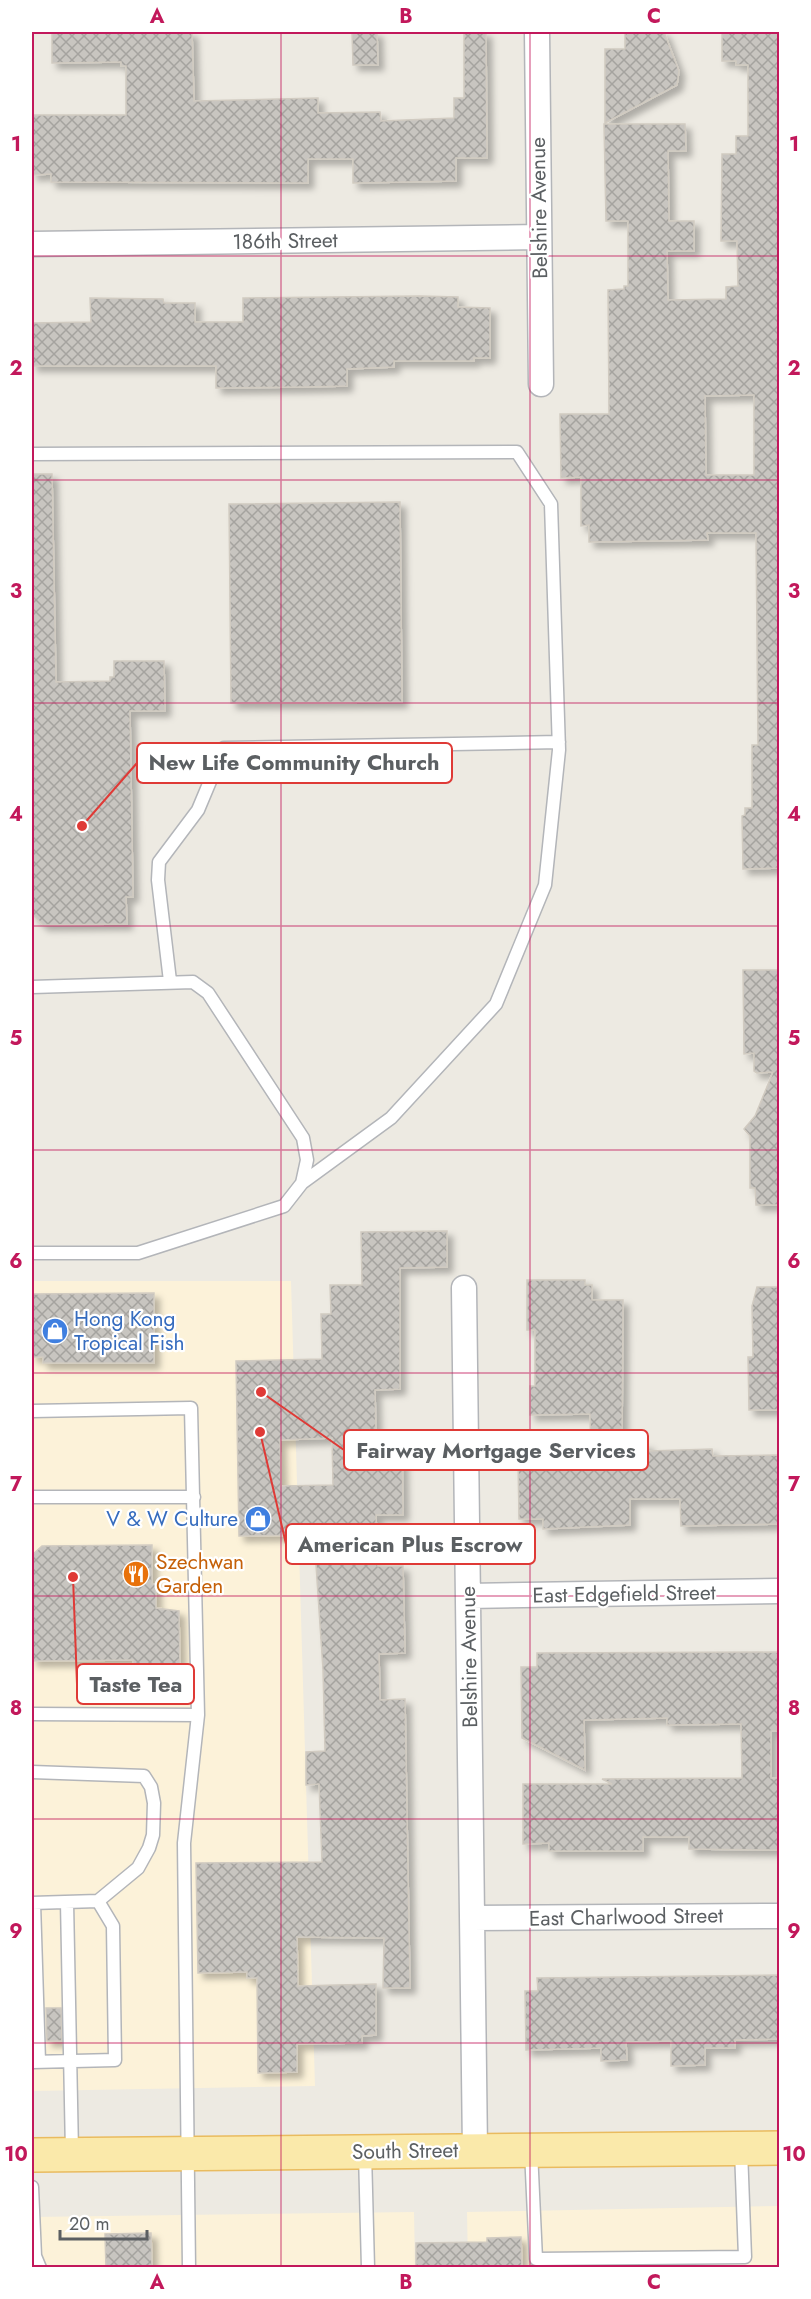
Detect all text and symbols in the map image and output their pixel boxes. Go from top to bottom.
text: A [149,2,165,31]
text: B [399,2,413,31]
text: C [647,2,661,31]
text: 1 [11,130,21,159]
text: 1 [789,130,799,159]
street label: Belshire Avenue [523,137,555,279]
street label: 186th Street [232,225,338,257]
text: 2 [9,354,23,383]
text: 2 [787,354,801,383]
text: 3 [10,577,22,606]
text: 3 [788,577,800,606]
callout: New Life Community Church [137,743,452,783]
text: New Life Community Church [148,746,440,778]
text: 4 [9,800,23,829]
text: 4 [787,800,801,829]
text: 5 [10,1024,23,1053]
text: 5 [788,1024,801,1053]
text: 6 [9,1247,23,1276]
text: 6 [787,1247,801,1276]
place label: Hong Kong Tropical Fish [74,1304,185,1358]
shop icon: Hong Kong Tropical Fish [40,1316,70,1346]
callout: Fairway Mortgage Services [344,1430,648,1470]
text: Fairway Mortgage Services [356,1434,636,1466]
text: 7 [10,1470,23,1499]
text: 7 [788,1470,801,1499]
place label: V & W Culture [106,1504,238,1534]
shop icon: V & W Culture [243,1504,273,1534]
callout: American Plus Escrow [286,1524,535,1564]
text: American Plus Escrow [296,1528,523,1560]
place label: Szechwan Garden [156,1547,244,1601]
restaurant icon: Szechwan Garden [121,1559,151,1589]
street label: East Edgefield Street [532,1577,716,1611]
street label: Belshire Avenue [453,1586,485,1728]
callout: Taste Tea [77,1664,194,1704]
text: Taste Tea [90,1668,182,1700]
text: 8 [10,1694,22,1723]
text: 8 [788,1694,800,1723]
street label: East Charlwood Street [529,1900,723,1934]
text: 9 [9,1917,23,1946]
text: 9 [787,1917,801,1946]
street label: South Street [352,2135,458,2167]
text: 10 [4,2140,28,2169]
text: 10 [782,2140,806,2169]
scale bar [60,2203,147,2241]
text: 20 m [69,2211,109,2237]
text: A [149,2268,165,2297]
text: B [399,2268,413,2297]
text: C [647,2268,661,2297]

